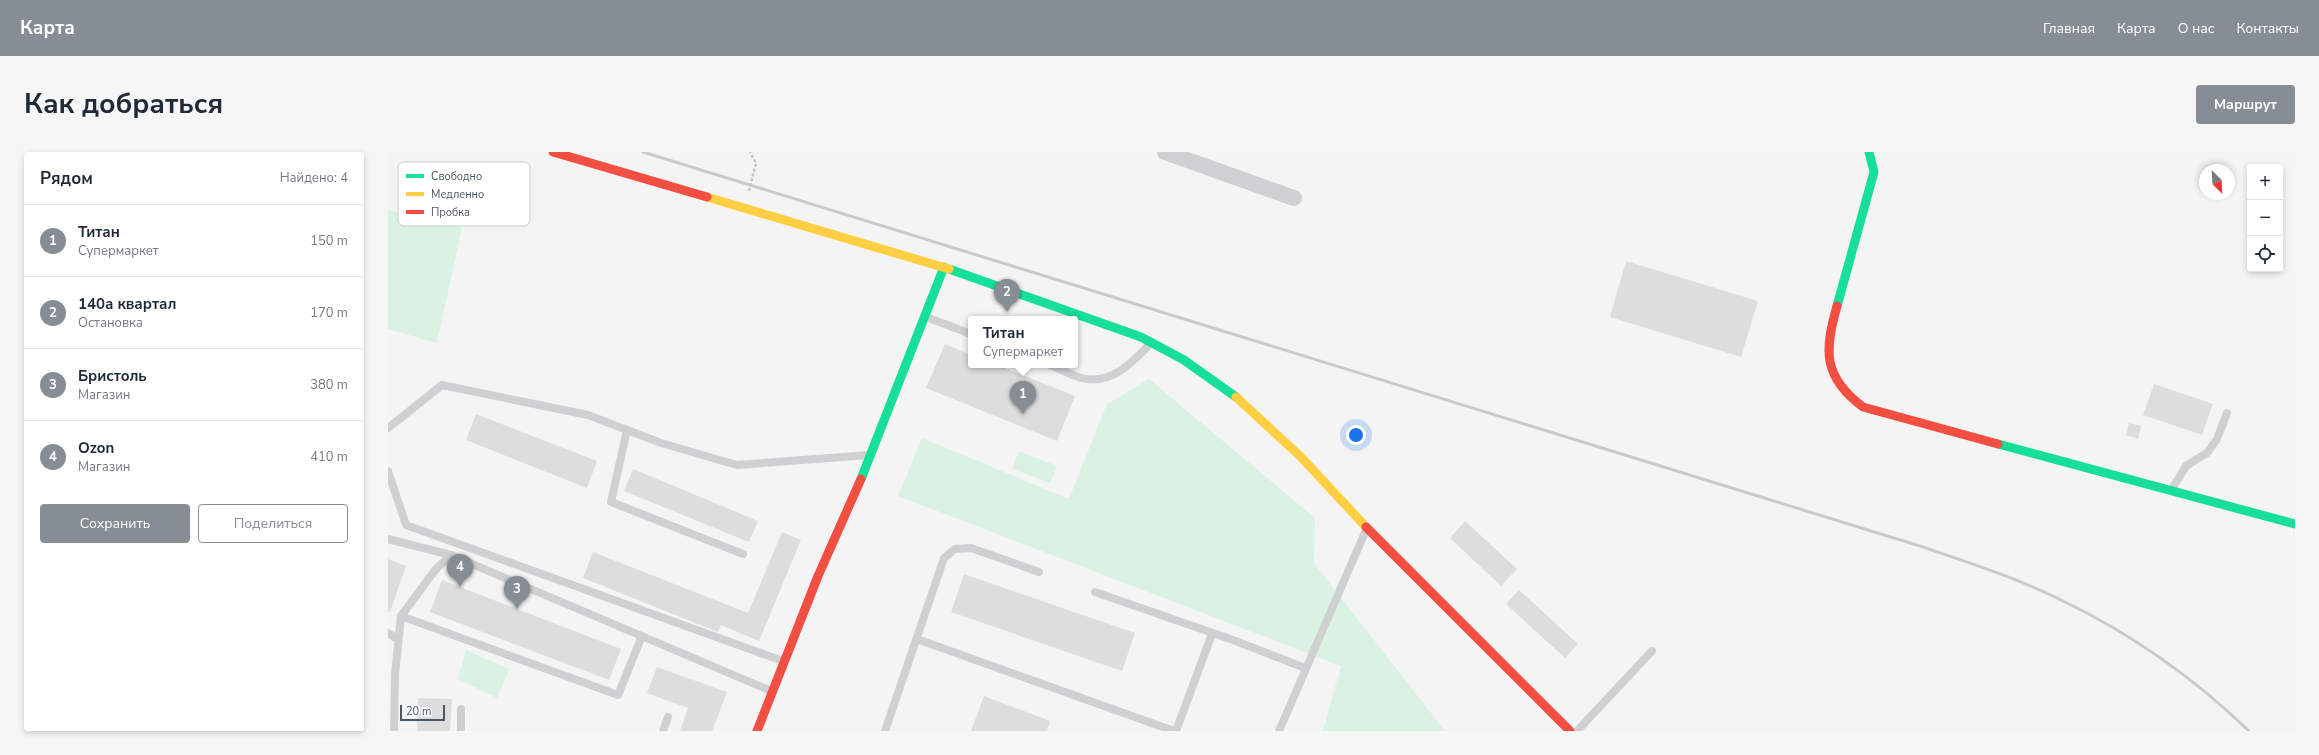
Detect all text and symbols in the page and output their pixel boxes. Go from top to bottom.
text: Карта [20,15,75,41]
text: Главная [2043,19,2095,38]
text: Карта [2117,19,2156,38]
text: О нас [2178,19,2214,38]
text: Контакты [2236,19,2299,38]
text: Как добраться [24,85,223,123]
button: Маршрут [2196,85,2295,124]
legend [398,162,530,226]
north arrow [2199,164,2235,200]
map controls [2247,164,2283,272]
button: + [2247,164,2283,200]
text: Рядом [40,167,93,190]
text: Найдено: 4 [280,169,348,187]
text: Свободно [431,169,482,184]
text: Медленно [431,187,484,202]
button: − [2247,200,2283,236]
text: Пробка [431,205,470,220]
text: Титан [78,222,120,242]
text: 1 [49,232,57,250]
text: 150 m [310,232,348,250]
button: locate [2247,236,2283,272]
text: Супермаркет [78,242,159,260]
pin: 2 [994,279,1020,312]
text: 140а квартал [78,294,176,314]
text: 2 [49,304,57,322]
text: 170 m [310,304,348,322]
text: Остановка [78,314,143,332]
popup [968,316,1078,368]
text: Титан [983,323,1025,343]
text: Супермаркет [983,343,1063,361]
text: Бристоль [78,366,147,386]
text: 3 [49,376,57,394]
text: 380 m [310,376,348,394]
pin: 1 [1010,381,1036,414]
text: Магазин [78,386,130,404]
your location [1346,425,1366,445]
text: Ozon [78,438,114,458]
text: 4 [49,448,57,466]
text: 410 m [310,448,348,466]
text: Магазин [78,458,130,476]
button: Сохранить [40,504,190,543]
button: Поделиться [198,504,348,543]
pin: 4 [447,554,473,587]
pin: 3 [504,576,530,609]
scale bar [400,703,445,722]
text: 20 m [406,704,431,719]

